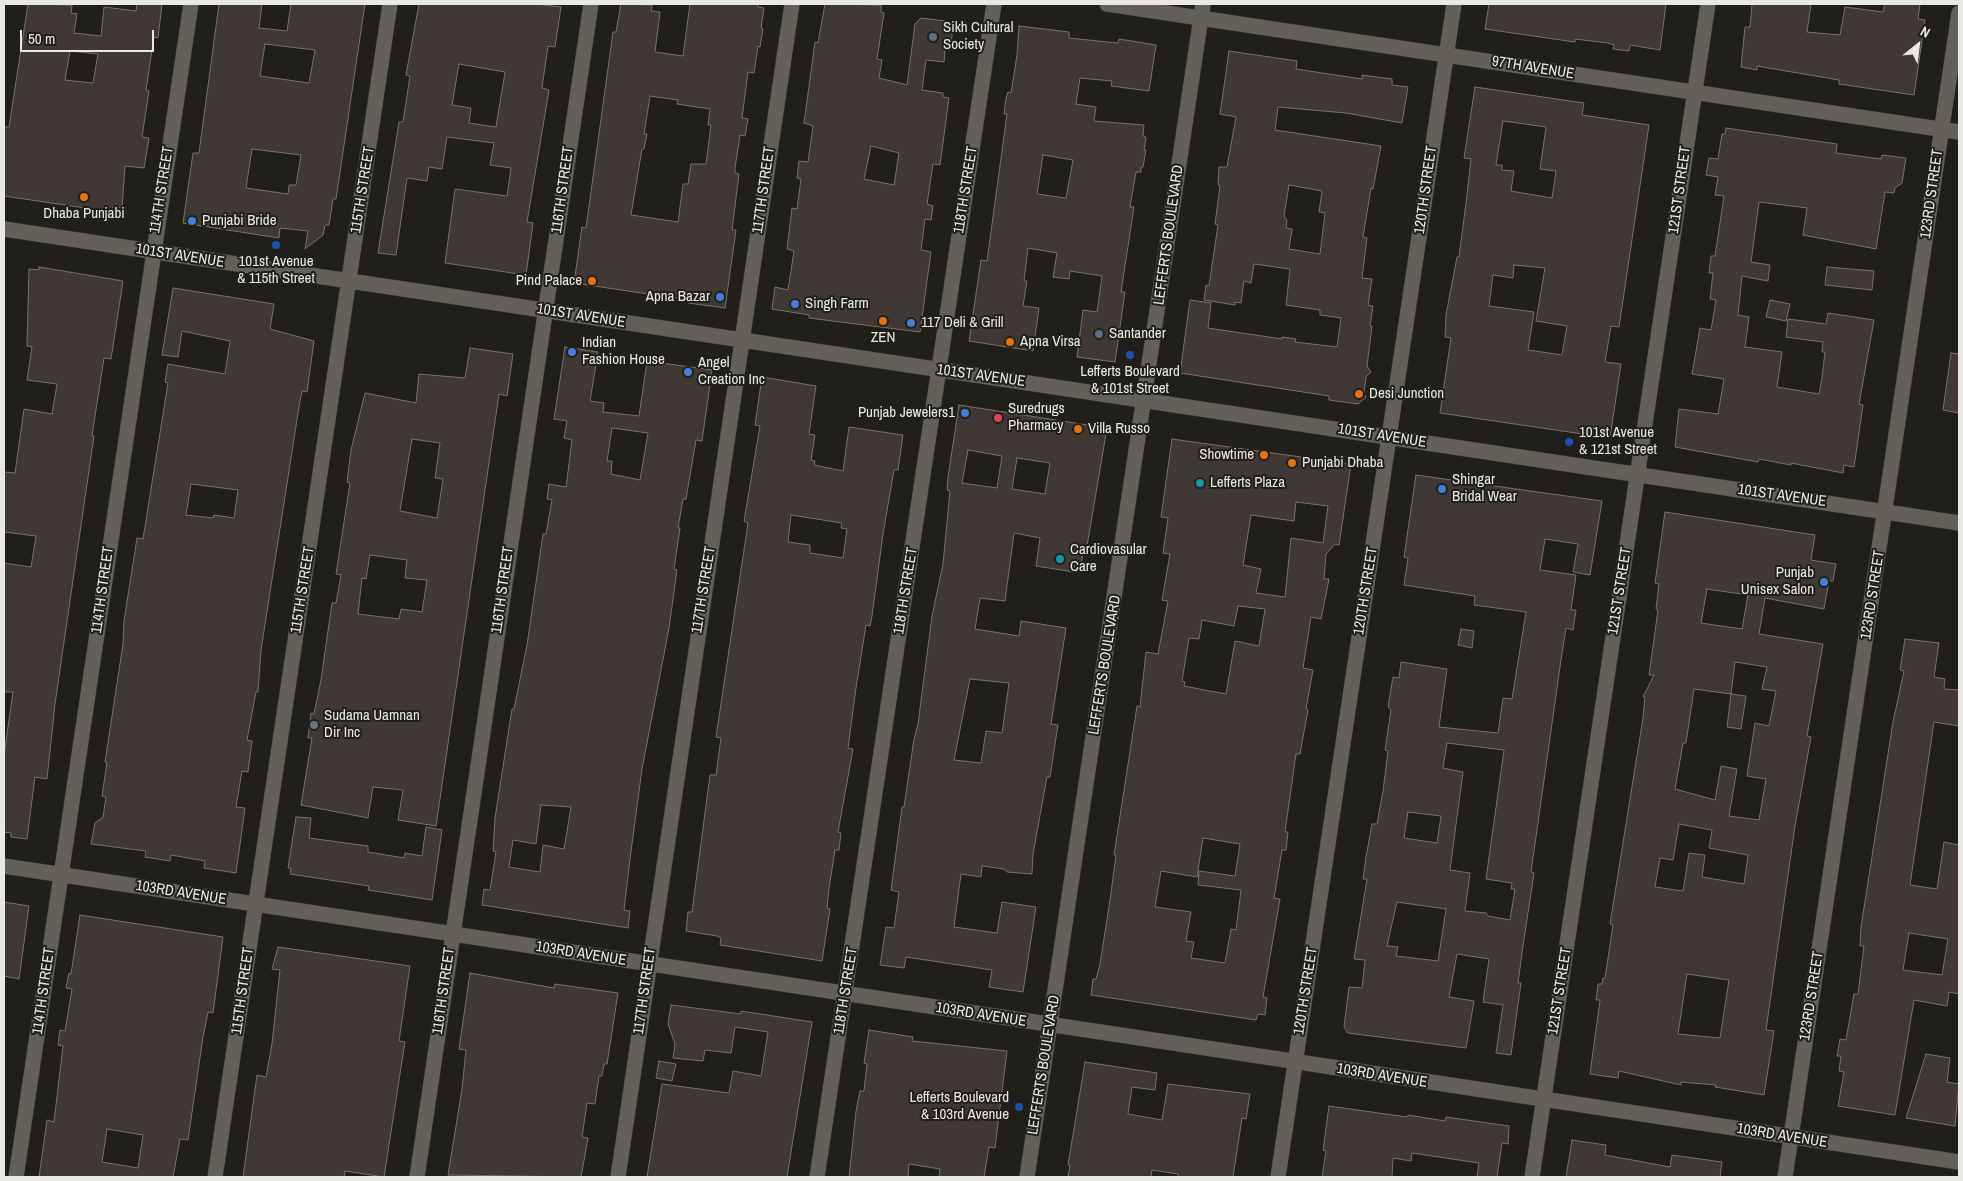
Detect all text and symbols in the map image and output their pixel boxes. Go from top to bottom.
place label: Sikh Cultural Society [943,19,1013,54]
scale bar [22,20,156,52]
north arrow [1893,20,1943,70]
text: N [1917,22,1933,42]
text: 50 m [28,28,55,49]
marker: Sikh Cultural Society [927,31,939,43]
street label: 97TH AVENUE [1491,53,1575,83]
street label: 114TH STREET [146,145,178,235]
street label: 115TH STREET [347,145,379,235]
street label: 116TH STREET [548,145,578,235]
street label: 117TH STREET [749,145,779,235]
street label: 118TH STREET [950,145,982,235]
street label: 120TH STREET [1411,145,1441,235]
street label: 121ST STREET [1665,145,1695,235]
street label: 123RD STREET [1917,148,1947,240]
street label: LEFFERTS BOULEVARD [1150,164,1188,306]
marker: Dhaba Punjabi [78,191,90,203]
place label: Dhaba Punjabi [43,205,125,223]
place label: Punjabi Bride [202,212,277,230]
marker: Punjabi Bride [186,215,198,227]
marker: 101st Avenue & 115th Street [270,239,282,251]
street label: 101ST AVENUE [134,240,226,272]
place label: 101st Avenue & 115th Street [237,253,315,288]
place label: Pind Palace [516,272,582,290]
marker: Pind Palace [586,275,598,287]
place label: Apna Bazar [646,288,710,306]
marker: Apna Bazar [714,291,726,303]
place label: Singh Farm [805,295,869,313]
marker: Singh Farm [789,298,801,310]
street label: 101ST AVENUE [535,300,627,332]
place label: 117 Deli & Grill [921,314,1003,332]
marker: ZEN [877,315,889,327]
marker: 117 Deli & Grill [905,317,917,329]
place label: Santander [1109,325,1166,343]
marker: Santander [1093,328,1105,340]
place label: ZEN [871,329,895,347]
place label: Apna Virsa [1020,333,1081,351]
place label: Indian Fashion House [582,334,665,369]
marker: Apna Virsa [1004,336,1016,348]
marker: Indian Fashion House [566,346,578,358]
marker: Lefferts Boulevard & 101st Street [1124,349,1136,361]
place label: Angel Creation Inc [698,354,765,389]
street label: 101ST AVENUE [936,361,1026,391]
place label: Lefferts Boulevard & 101st Street [1080,363,1180,398]
marker: Angel Creation Inc [682,366,694,378]
place label: Desi Junction [1369,385,1444,403]
marker: Desi Junction [1353,388,1365,400]
place label: Suredrugs Pharmacy [1008,400,1065,435]
place label: Punjab Jewelers1 [858,404,955,422]
marker: Punjab Jewelers1 [959,407,971,419]
marker: Suredrugs Pharmacy [992,412,1004,424]
place label: Villa Russo [1088,420,1150,438]
street label: 101ST AVENUE [1336,420,1428,452]
marker: Villa Russo [1072,423,1084,435]
place label: 101st Avenue & 121st Street [1579,424,1657,459]
marker: 101st Avenue & 121st Street [1563,436,1575,448]
place label: Showtime [1199,446,1254,464]
marker: Showtime [1258,449,1270,461]
place label: Punjabi Dhaba [1302,454,1383,472]
marker: Punjabi Dhaba [1286,457,1298,469]
place label: Shingar Bridal Wear [1452,471,1517,506]
place label: Lefferts Plaza [1210,474,1285,492]
marker: Lefferts Plaza [1194,477,1206,489]
street label: 101ST AVENUE [1737,481,1827,511]
marker: Shingar Bridal Wear [1436,483,1448,495]
place label: Cardiovasular Care [1070,541,1147,576]
street label: 114TH STREET [88,545,118,635]
street label: 115TH STREET [287,545,319,635]
street label: 116TH STREET [488,545,518,635]
street label: 117TH STREET [688,545,720,635]
street label: 118TH STREET [890,546,922,636]
street label: 120TH STREET [1350,546,1382,636]
street label: 121ST STREET [1604,546,1636,636]
street label: 123RD STREET [1857,549,1889,641]
marker: Cardiovasular Care [1054,553,1066,565]
place label: Punjab Unisex Salon [1741,564,1814,599]
marker: Punjab Unisex Salon [1818,576,1830,588]
street label: LEFFERTS BOULEVARD [1085,594,1125,736]
place label: Sudama Uamnan Dir Inc [324,707,420,742]
marker: Sudama Uamnan Dir Inc [308,719,320,731]
street label: 103RD AVENUE [134,877,228,909]
street label: 103RD AVENUE [534,938,628,970]
street label: 114TH STREET [29,946,59,1036]
street label: 115TH STREET [228,946,258,1036]
street label: 116TH STREET [429,946,459,1036]
street label: 117TH STREET [630,946,660,1036]
street label: 118TH STREET [830,946,862,1036]
street label: 120TH STREET [1290,946,1322,1036]
street label: 121ST STREET [1544,946,1576,1036]
street label: 123RD STREET [1796,950,1828,1042]
street label: LEFFERTS BOULEVARD [1024,994,1064,1136]
street label: 103RD AVENUE [934,999,1028,1031]
street label: 103RD AVENUE [1335,1060,1429,1092]
place label: Lefferts Boulevard & 103rd Avenue [909,1089,1009,1124]
marker: Lefferts Boulevard & 103rd Avenue [1013,1101,1025,1113]
street label: 103RD AVENUE [1735,1120,1829,1152]

